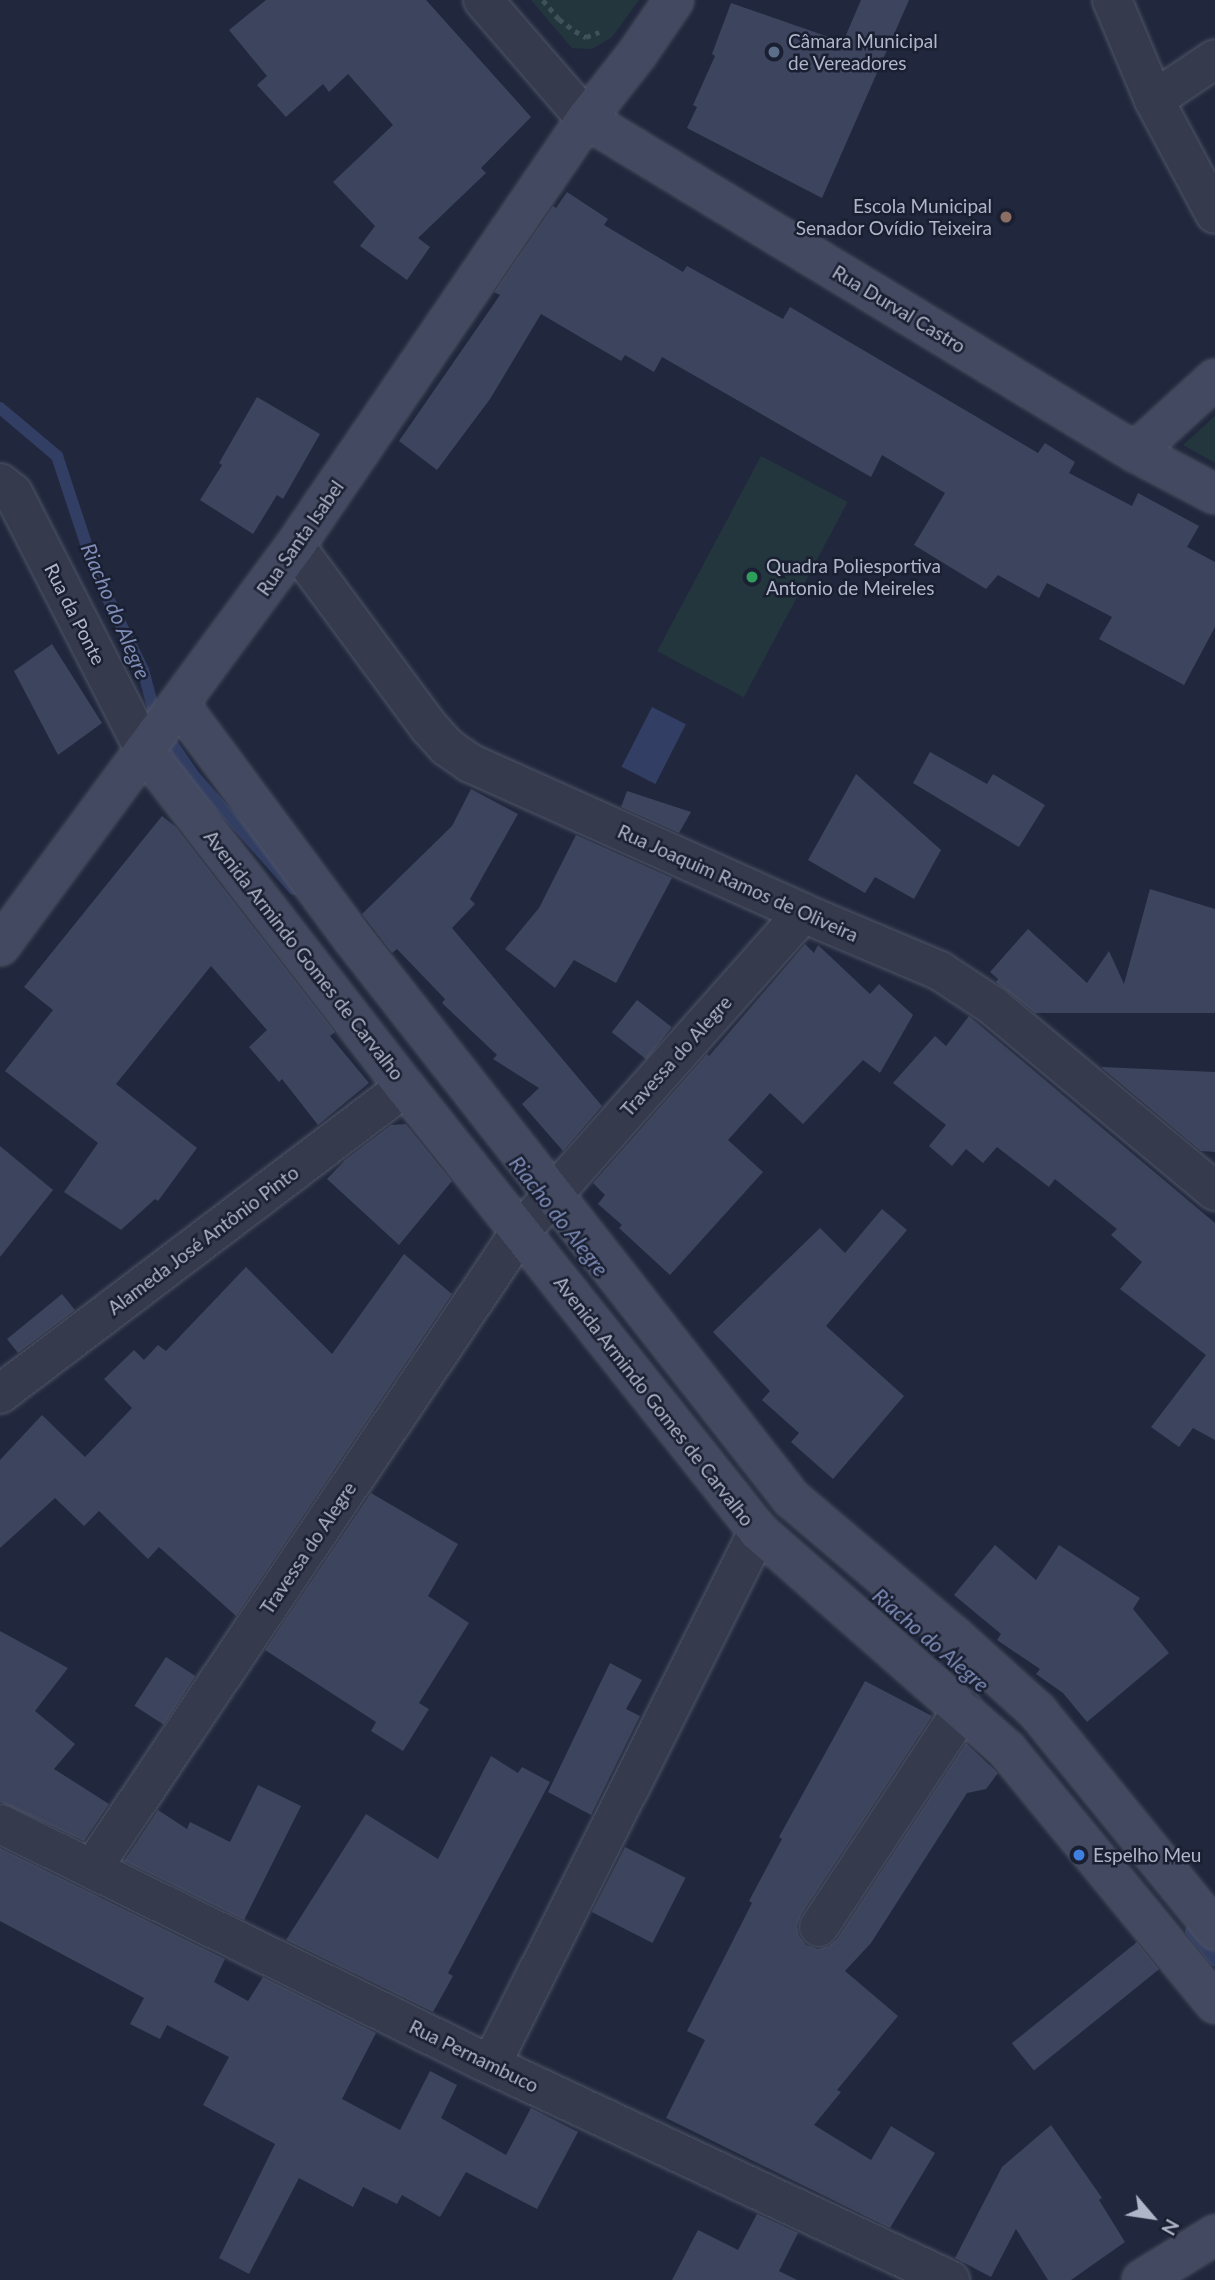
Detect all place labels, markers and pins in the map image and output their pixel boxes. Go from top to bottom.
place label: Câmara Municipal de Vereadores [788,30,938,74]
marker: Câmara Municipal de Vereadores [766,44,782,60]
place label: Escola Municipal Senador Ovídio Teixeira [795,195,992,239]
marker: Escola Municipal Senador Ovídio Teixeira [998,209,1014,225]
place label: Quadra Poliesportiva Antonio de Meireles [766,555,941,599]
marker: Quadra Poliesportiva Antonio de Meireles [744,569,760,585]
place label: Espelho Meu [1093,1844,1201,1866]
marker: Espelho Meu [1071,1847,1087,1863]

